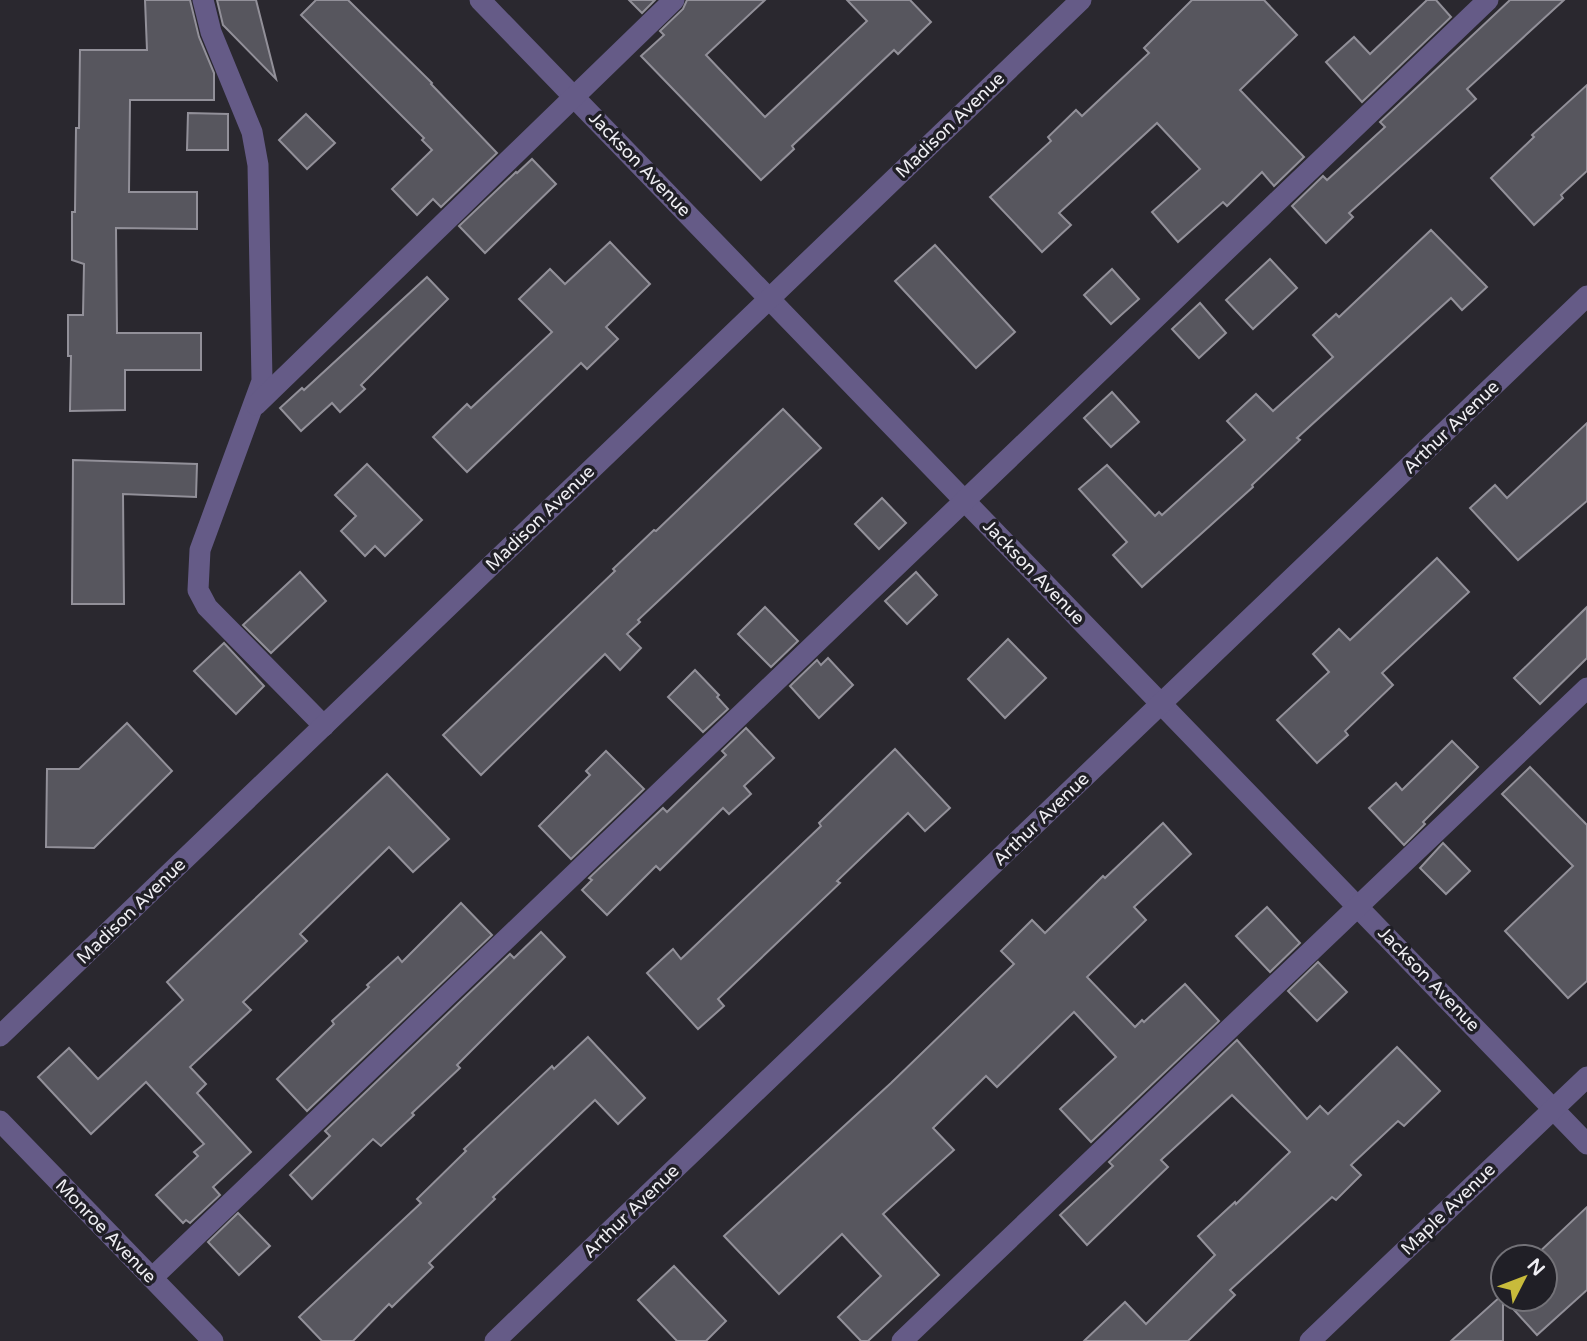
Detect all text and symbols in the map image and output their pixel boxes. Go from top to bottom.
street label: Madison Avenue [891,67,1009,183]
street label: Jackson Avenue [584,107,696,221]
street label: Arthur Avenue [1398,376,1504,478]
street label: Madison Avenue [481,460,599,576]
street label: Jackson Avenue [978,515,1090,629]
street label: Arthur Avenue [988,768,1094,870]
street label: Madison Avenue [72,853,190,969]
street label: Jackson Avenue [1373,922,1485,1036]
street label: Maple Avenue [1396,1158,1500,1260]
street label: Arthur Avenue [578,1160,684,1262]
street label: Monroe Avenue [51,1174,161,1288]
north arrow [1489,1243,1559,1313]
text: N [1523,1254,1549,1280]

